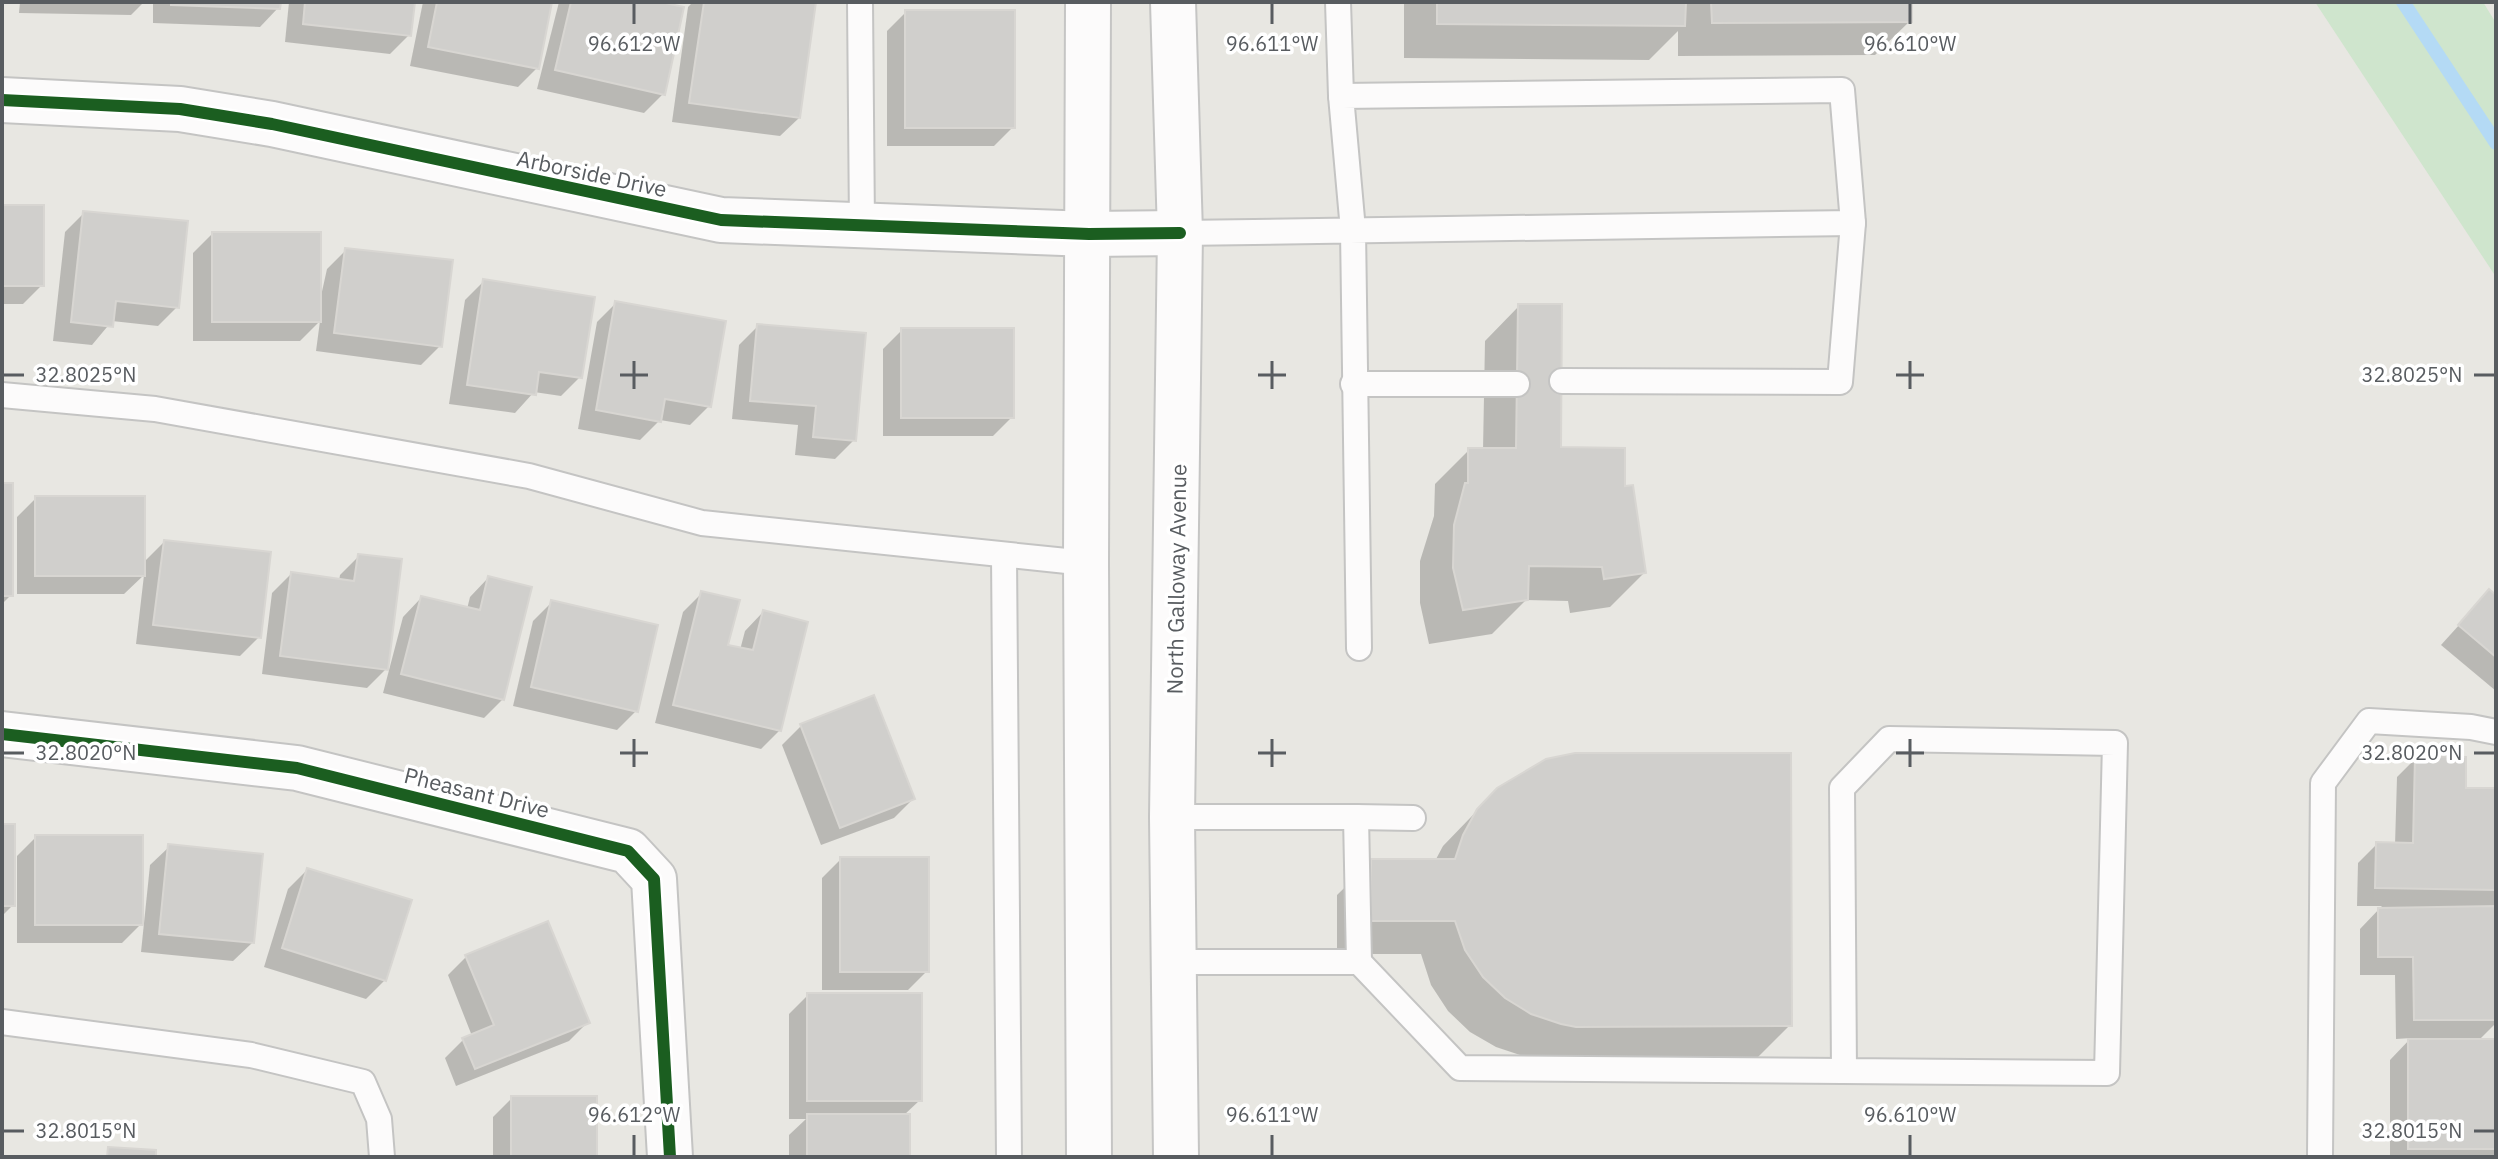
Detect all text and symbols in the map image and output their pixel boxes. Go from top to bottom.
text: 96.612°W [588,30,680,57]
text: 96.611°W [1226,30,1318,57]
text: 96.610°W [1864,30,1956,57]
street label: Arborside Drive [514,143,670,203]
text: 32.8025°N [36,361,136,388]
text: 32.8025°N [2362,361,2462,388]
street label: North Galloway Avenue [1159,463,1193,695]
text: 32.8020°N [36,739,136,766]
text: 32.8020°N [2362,739,2462,766]
street label: Pheasant Drive [401,760,553,824]
text: 96.612°W [588,1101,680,1128]
text: 96.611°W [1226,1101,1318,1128]
text: 96.610°W [1864,1101,1956,1128]
text: 32.8015°N [36,1117,136,1144]
text: 32.8015°N [2362,1117,2462,1144]

